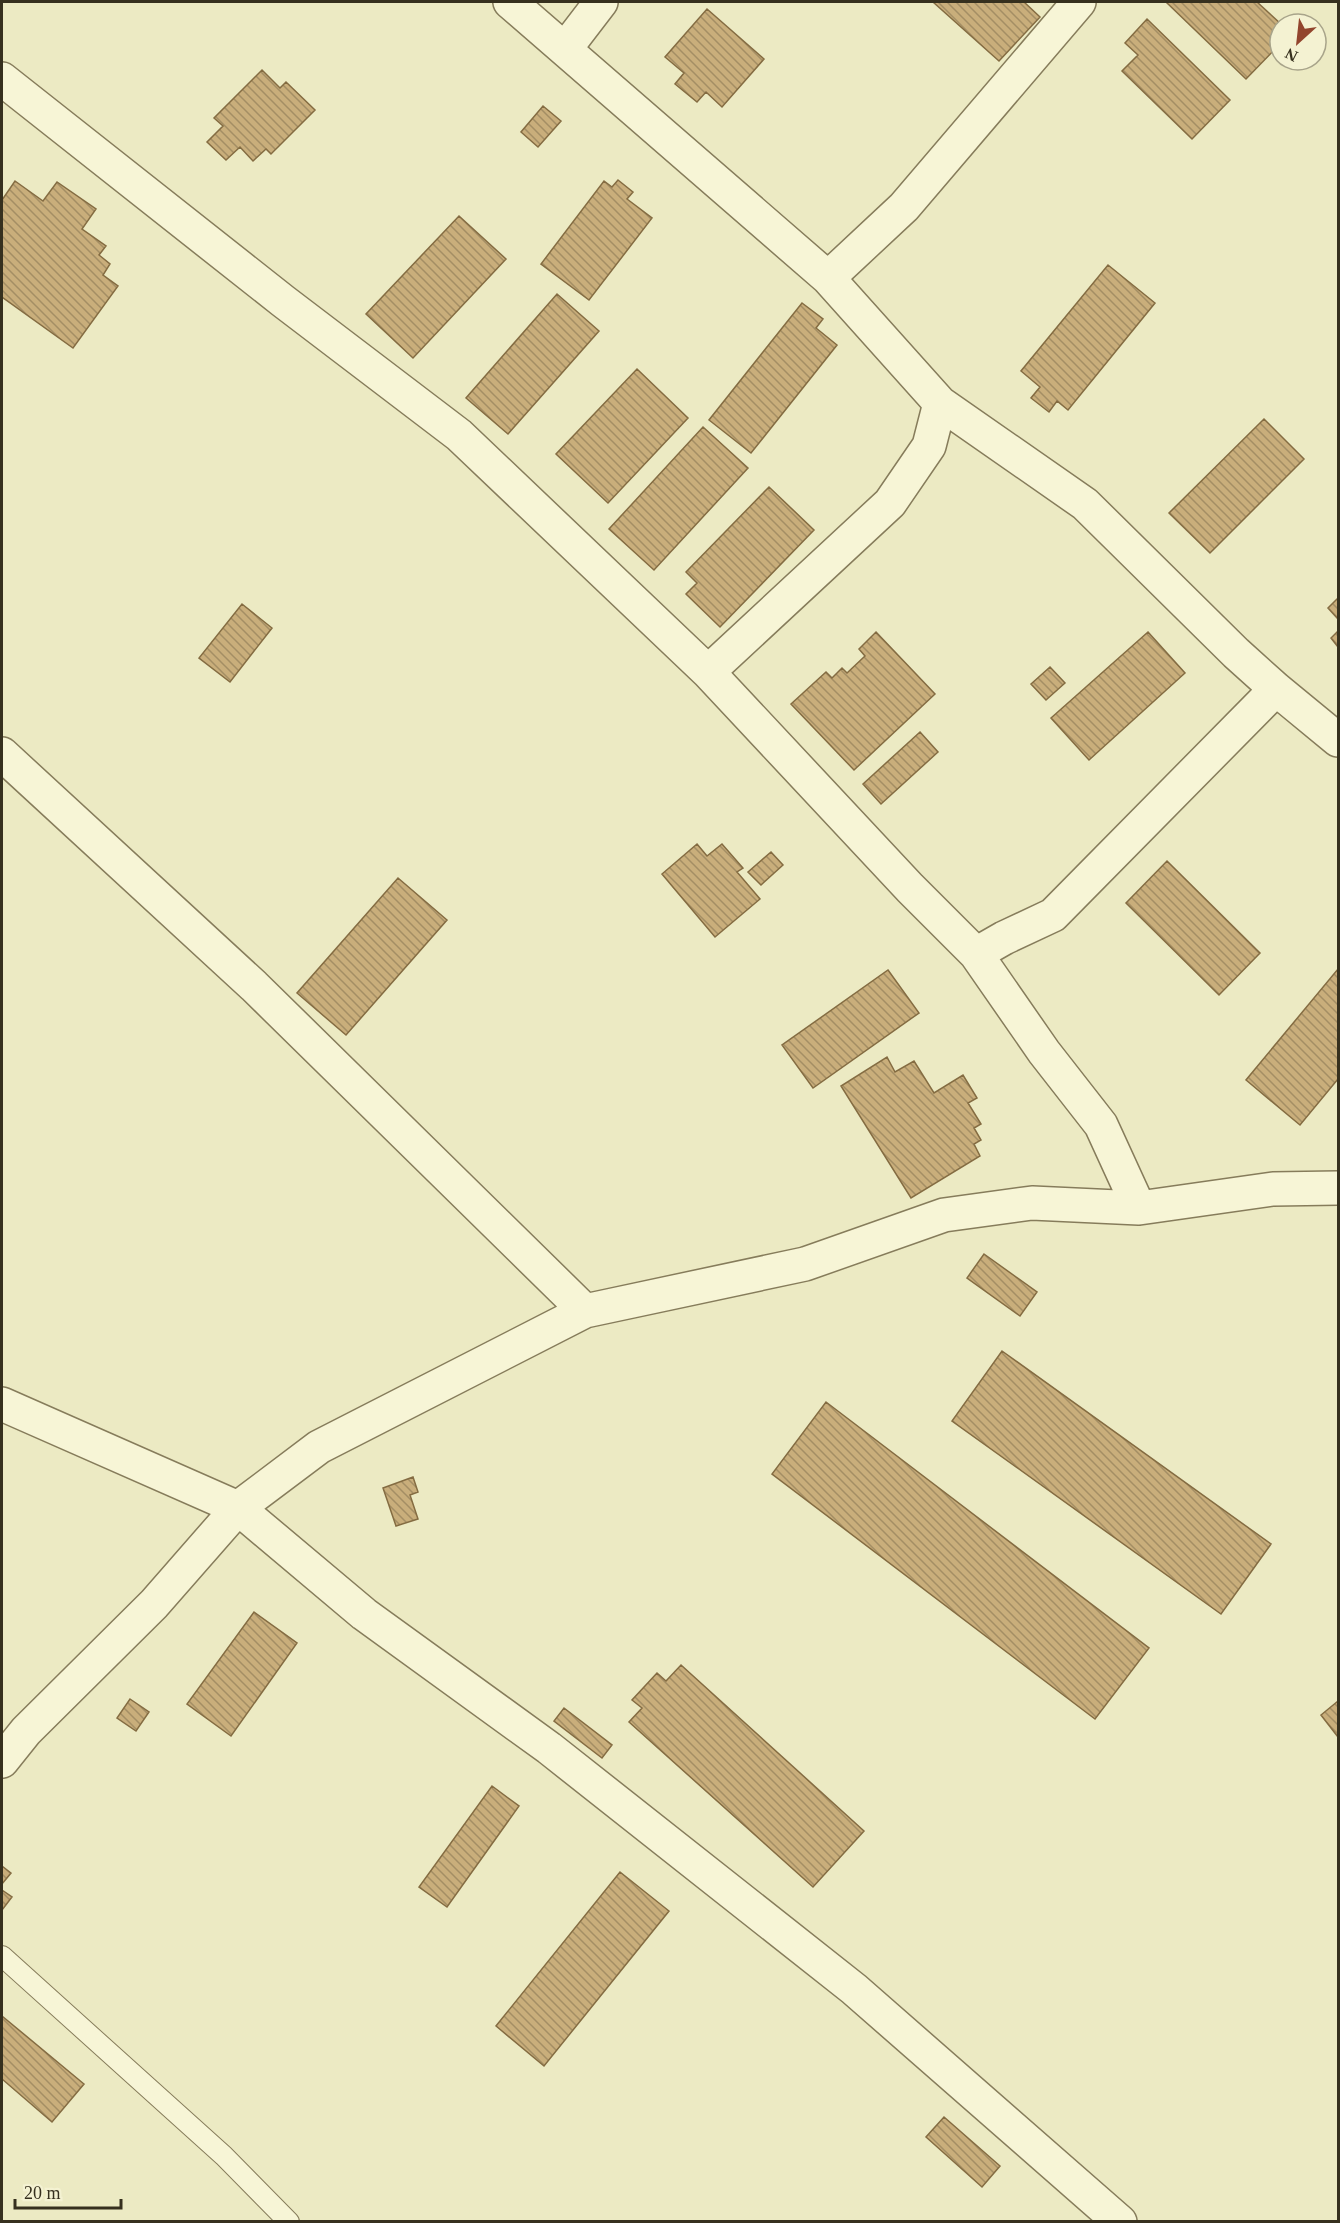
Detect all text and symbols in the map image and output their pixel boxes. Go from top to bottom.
north arrow [1268,12,1328,72]
text: N [1282,45,1300,65]
scale bar [15,2172,122,2210]
text: 20 m [24,2183,61,2203]

